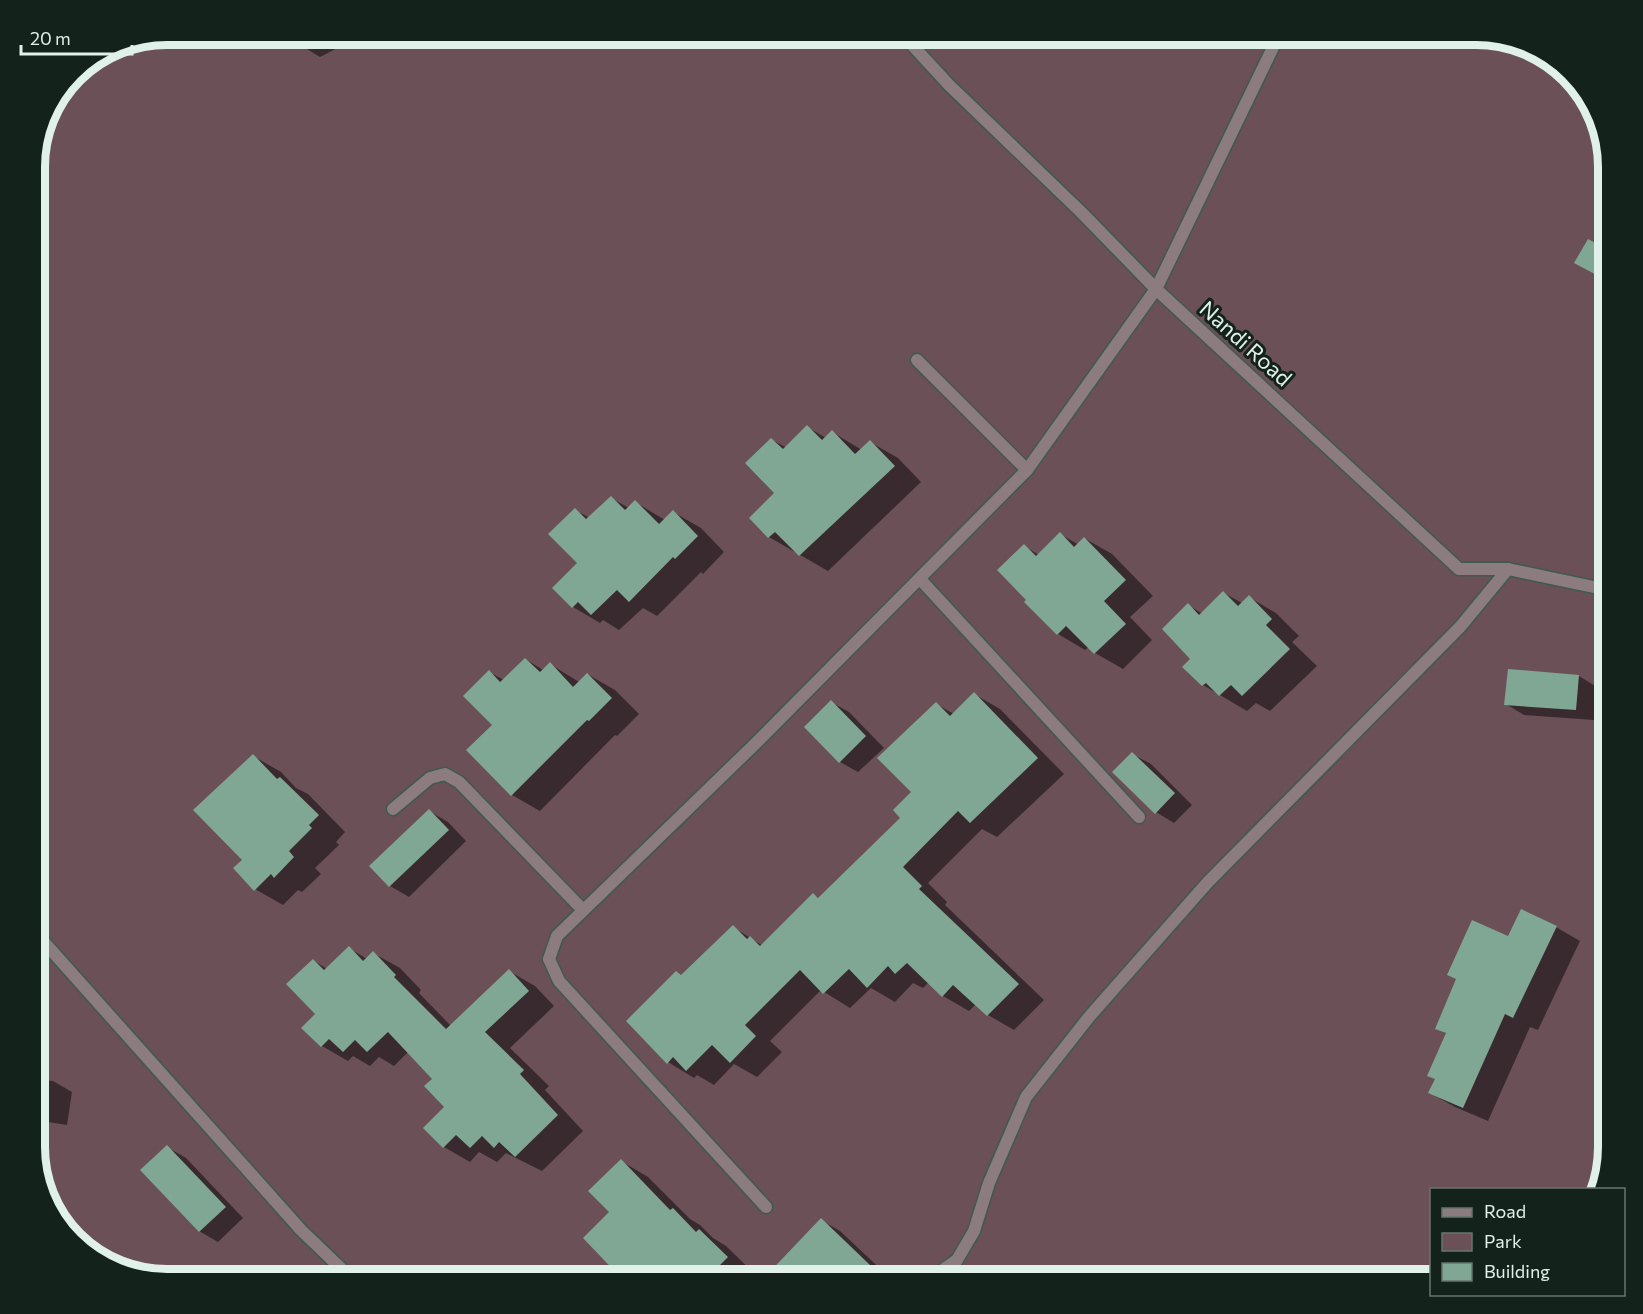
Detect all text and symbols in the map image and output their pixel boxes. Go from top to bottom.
scale bar [21,18,132,56]
text: 20 m [30,27,71,49]
street label: Nandi Road [1194,295,1298,391]
legend [1430,1188,1625,1296]
text: Road [1484,1200,1526,1222]
text: Park [1484,1230,1522,1252]
text: Building [1484,1260,1550,1282]

